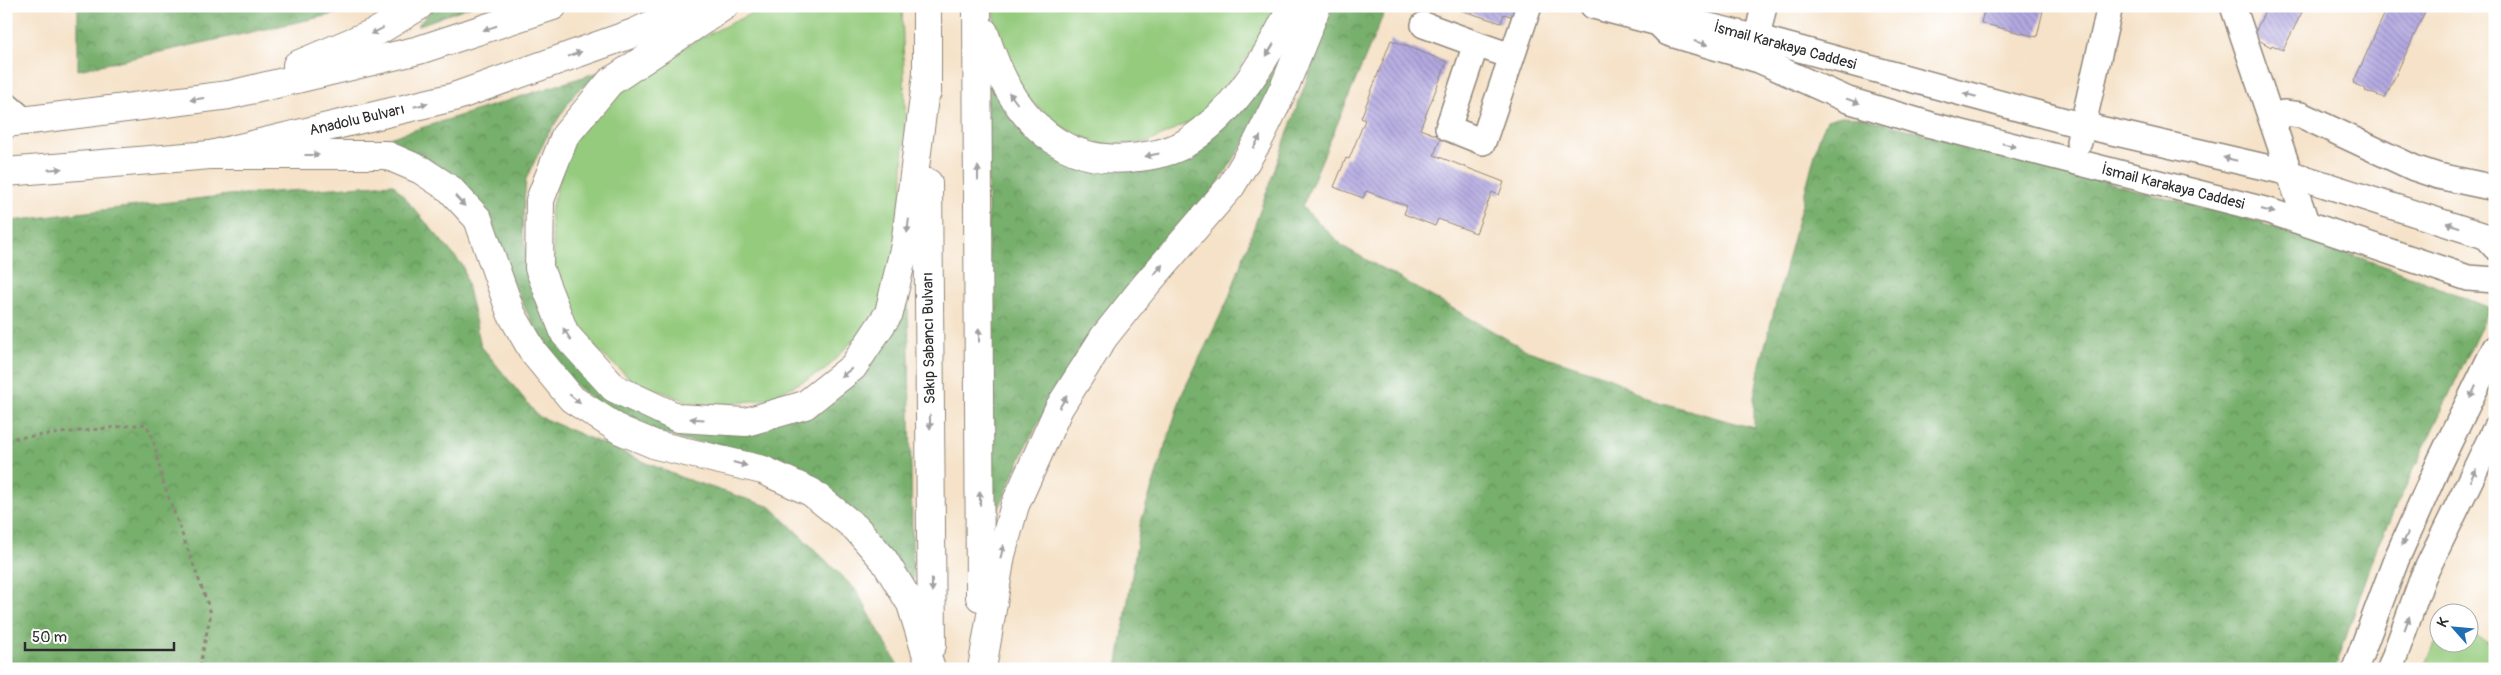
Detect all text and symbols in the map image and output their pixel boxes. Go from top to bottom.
street label: İsmail Karakaya Caddesi [1712,18,1859,74]
one-way arrow [482,24,497,32]
one-way arrow [370,27,384,35]
one-way arrow [1694,39,1709,47]
one-way arrow [1265,43,1274,56]
one-way arrow [568,50,583,58]
one-way arrow [1008,91,1018,104]
one-way arrow [1963,91,1978,99]
one-way arrow [188,95,204,103]
one-way arrow [1845,98,1860,105]
street label: Anadolu Bulvarı [307,100,407,140]
one-way arrow [413,101,428,109]
one-way arrow [1253,135,1261,149]
one-way arrow [2001,141,2016,149]
one-way arrow [304,151,320,159]
one-way arrow [1145,151,1160,159]
one-way arrow [2222,155,2237,163]
street label: İsmail Karakaya Caddesi [2099,160,2247,214]
one-way arrow [974,164,982,180]
one-way arrow [47,165,63,173]
one-way arrow [454,194,466,206]
one-way arrow [2261,208,2276,216]
one-way arrow [904,219,912,235]
one-way arrow [2445,221,2460,229]
one-way arrow [1153,264,1164,277]
street label: Sakıp Sabancı Bulvarı [918,272,940,404]
one-way arrow [562,327,571,340]
one-way arrow [975,327,983,343]
one-way arrow [840,367,853,378]
one-way arrow [2469,385,2477,399]
one-way arrow [568,393,581,404]
one-way arrow [1059,395,1068,408]
one-way arrow [689,415,705,423]
one-way arrow [926,415,934,431]
one-way arrow [732,460,747,468]
one-way arrow [2468,467,2477,482]
one-way arrow [976,489,984,505]
one-way arrow [2401,532,2409,546]
one-way arrow [998,544,1006,559]
one-way arrow [928,577,936,593]
north arrow [2428,602,2478,652]
text: K [2433,614,2453,630]
one-way arrow [2403,615,2411,630]
scale bar [25,620,174,652]
text: 50 m [32,628,67,647]

